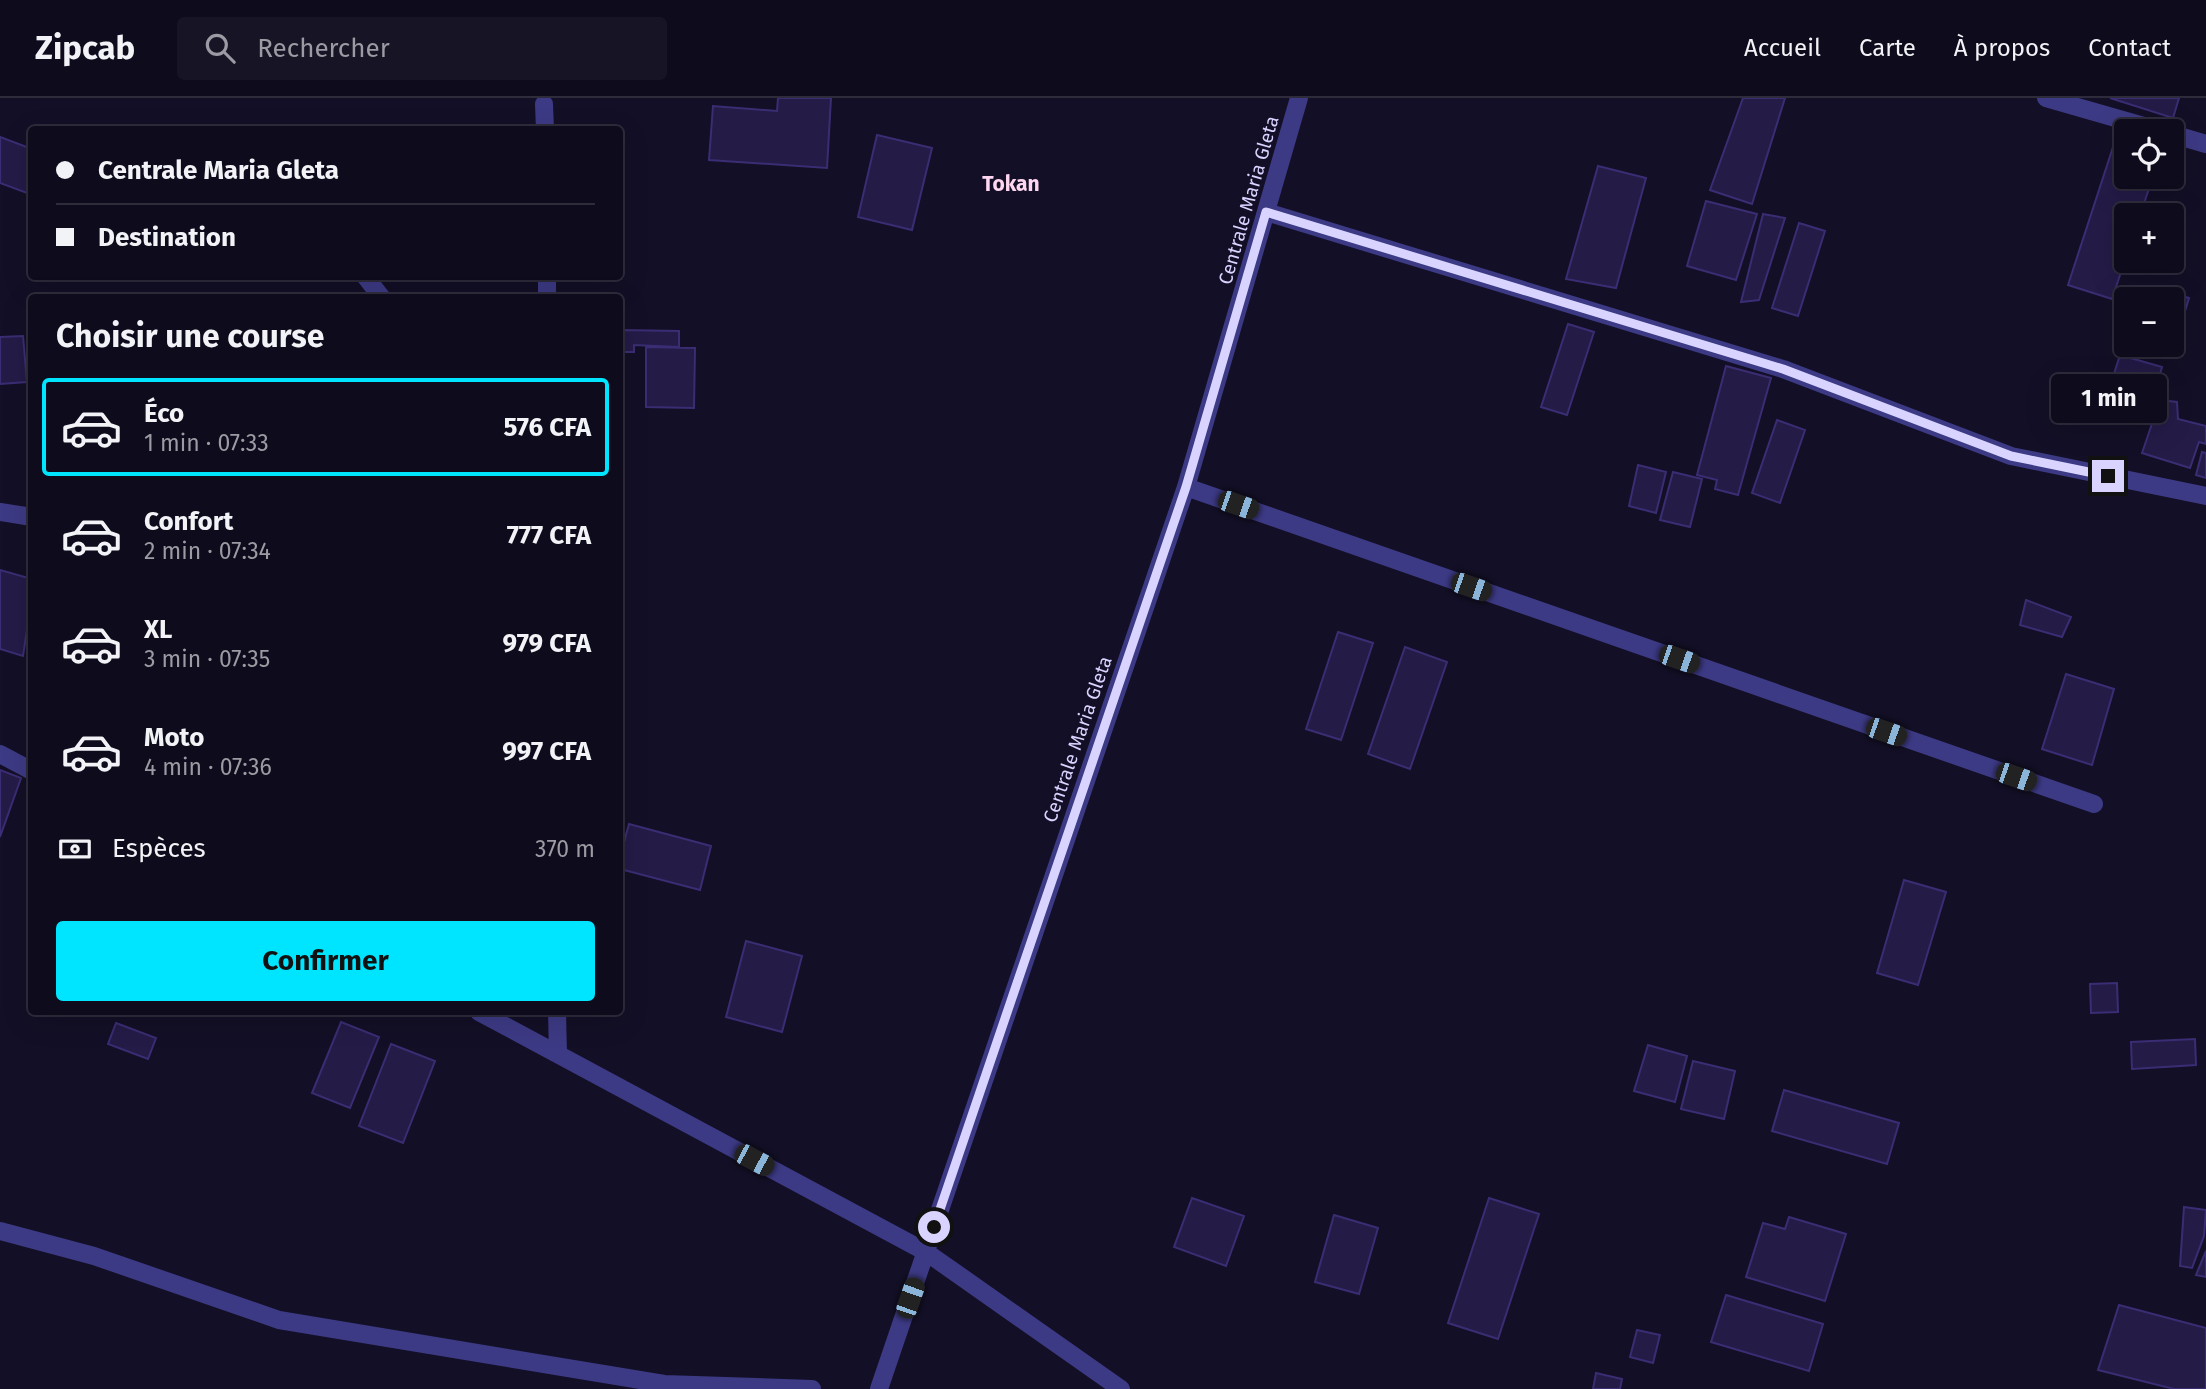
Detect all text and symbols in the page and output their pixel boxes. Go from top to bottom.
search box [177,17,667,80]
text: Zipcab [35,28,135,68]
icon: search [201,29,239,67]
text: Rechercher [257,33,390,64]
text: Accueil [1744,34,1821,62]
text: Carte [1859,34,1916,62]
text: À propos [1954,34,2050,62]
text: Contact [2088,34,2171,62]
street label: Centrale Maria Gleta [1213,113,1284,287]
map controls [2114,119,2184,357]
button: locate [2114,119,2184,189]
text: Centrale Maria Gleta [98,155,339,186]
district label: Tokan [982,171,1040,197]
button: + [2114,203,2184,273]
text: Destination [98,222,236,253]
button: − [2114,287,2184,357]
text: Choisir une course [56,317,324,355]
callout: 1 min [2050,374,2166,424]
text: 1 min [2081,384,2137,412]
icon: car [60,396,123,459]
text: Éco [144,398,184,429]
text: 576 CFA [504,412,591,443]
text: 1 min · 07:33 [144,429,269,457]
route end [2092,460,2124,492]
car [1215,488,1262,522]
icon: car [60,504,123,567]
text: Confort [144,506,233,537]
text: 777 CFA [507,520,591,551]
text: 2 min · 07:34 [144,537,271,565]
car [1448,570,1495,604]
icon: car [60,612,123,675]
text: XL [144,614,172,645]
text: 979 CFA [503,628,591,659]
car [1656,642,1703,676]
text: 3 min · 07:35 [144,645,270,673]
street label: Centrale Maria Gleta [1038,653,1117,825]
car [1863,715,1910,749]
icon: car [60,720,123,783]
text: Moto [144,722,204,753]
text: 997 CFA [502,736,591,767]
text: 4 min · 07:36 [144,753,272,781]
car [1993,760,2040,794]
icon: cash [56,830,94,868]
text: Espèces [112,833,206,864]
text: 370 m [535,835,595,863]
button: Confirmer [56,921,595,1001]
car [731,1141,778,1179]
route start [918,1211,950,1243]
car [894,1275,927,1321]

